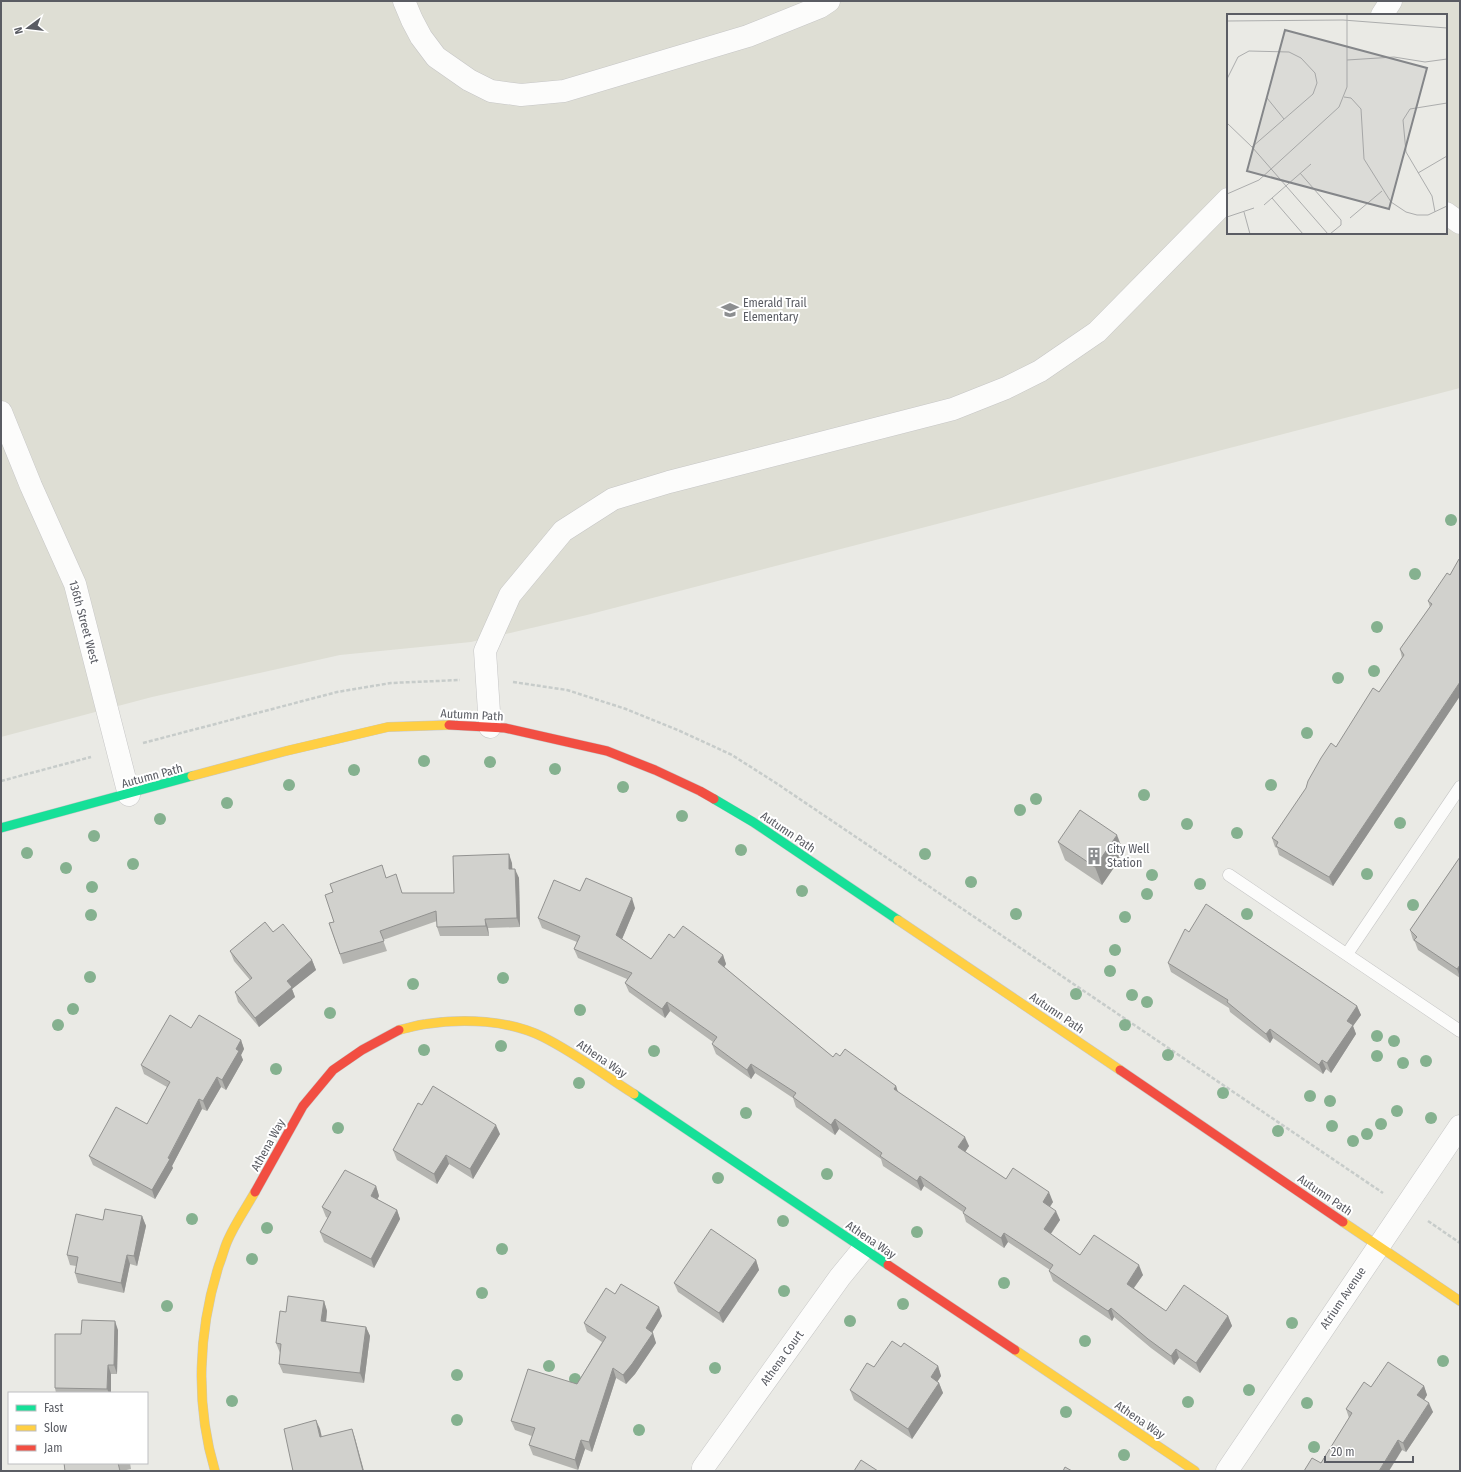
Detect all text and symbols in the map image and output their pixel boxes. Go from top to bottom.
north arrow [8,8,48,48]
inset map [1227,14,1447,234]
text: N [12,26,26,35]
place label: Emerald Trail Elementary [743,296,807,324]
school or university icon: Emerald Trail Elementary [720,300,740,320]
street label: 136th Street West [66,579,102,665]
street label: Autumn Path [440,706,504,724]
street label: Autumn Path [120,761,184,791]
street label: Autumn Path [758,809,818,855]
place label: City Well Station [1107,842,1149,870]
building icon: City Well Station [1084,846,1104,866]
street label: Autumn Path [1027,990,1087,1036]
street label: Athena Way [574,1037,630,1081]
street label: Athena Way [248,1116,288,1173]
street label: Autumn Path [1295,1172,1355,1218]
street label: Athena Way [843,1218,899,1262]
street label: Atrium Avenue [1317,1264,1369,1332]
street label: Athena Court [758,1328,807,1388]
legend [8,1392,148,1464]
street label: Athena Way [1112,1398,1168,1442]
text: Fast [44,1401,63,1415]
text: Slow [44,1421,67,1435]
scale bar [1325,1438,1413,1464]
text: Jam [44,1441,62,1455]
text: 20 m [1331,1445,1355,1459]

